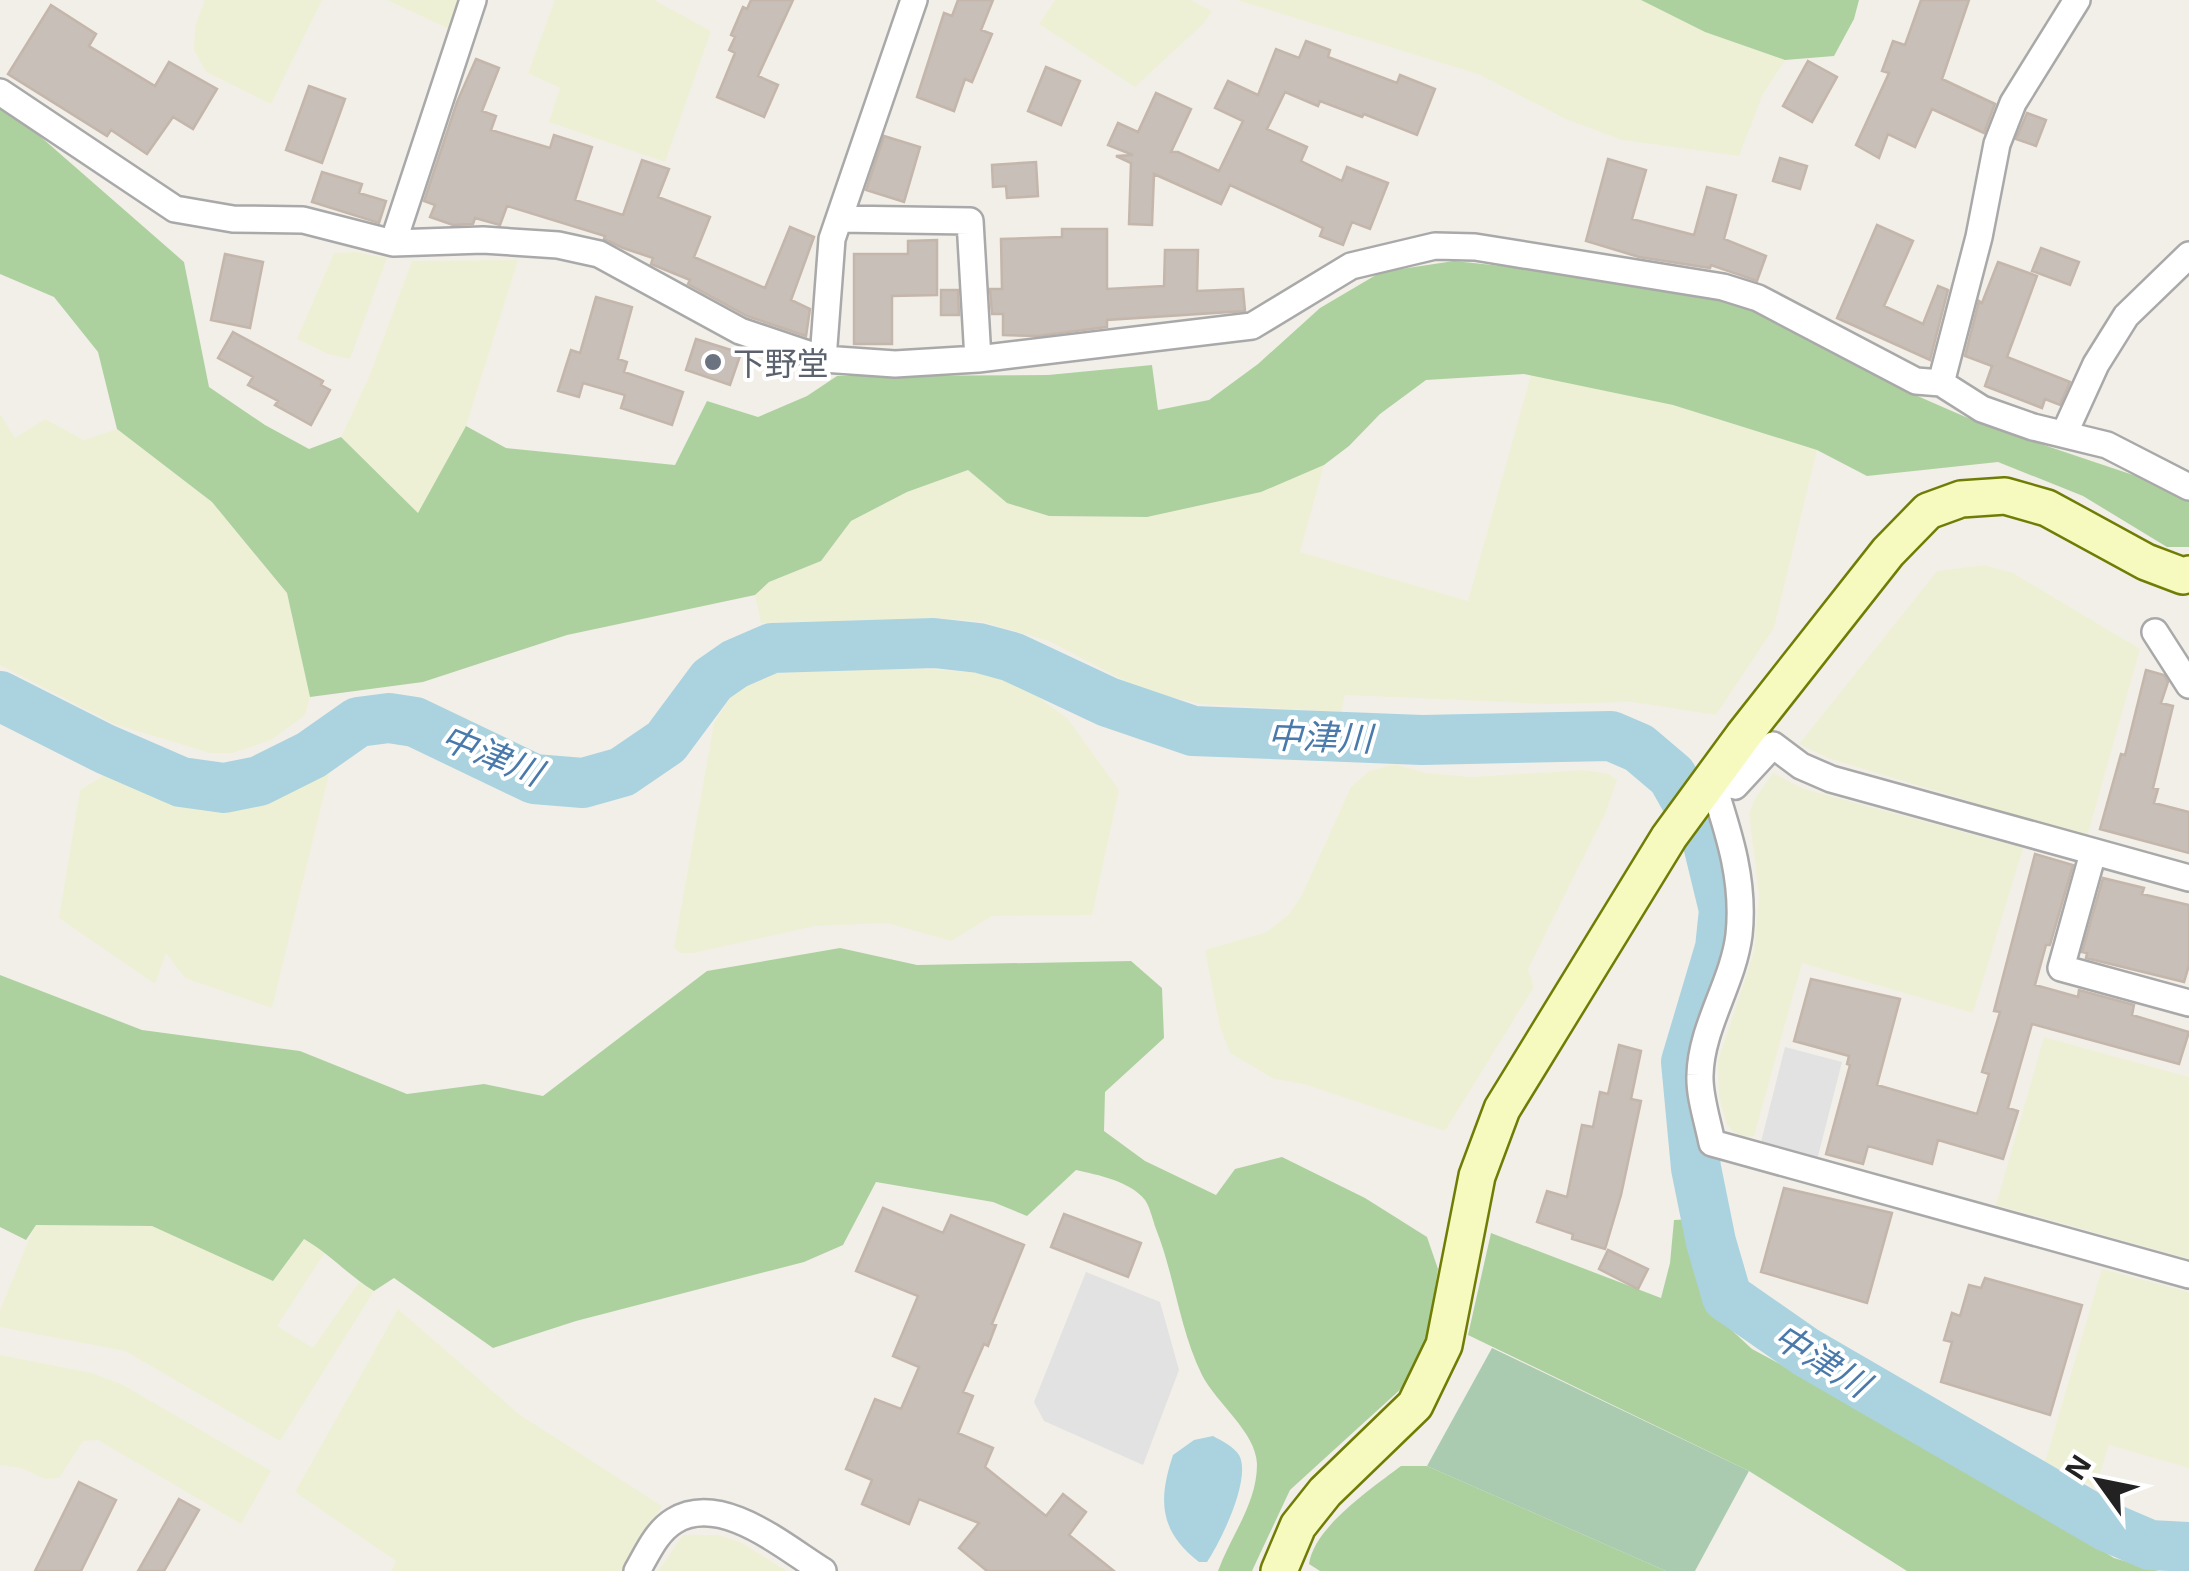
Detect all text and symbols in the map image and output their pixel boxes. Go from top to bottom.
place label: 下野堂 [733,341,829,384]
marker: 下野堂 [702,351,724,373]
water label: 中津川 [1267,711,1377,761]
water label: 中津川 [435,713,553,797]
water label: 中津川 [1765,1311,1882,1409]
north arrow [2049,1431,2149,1531]
text: N [2055,1447,2099,1487]

